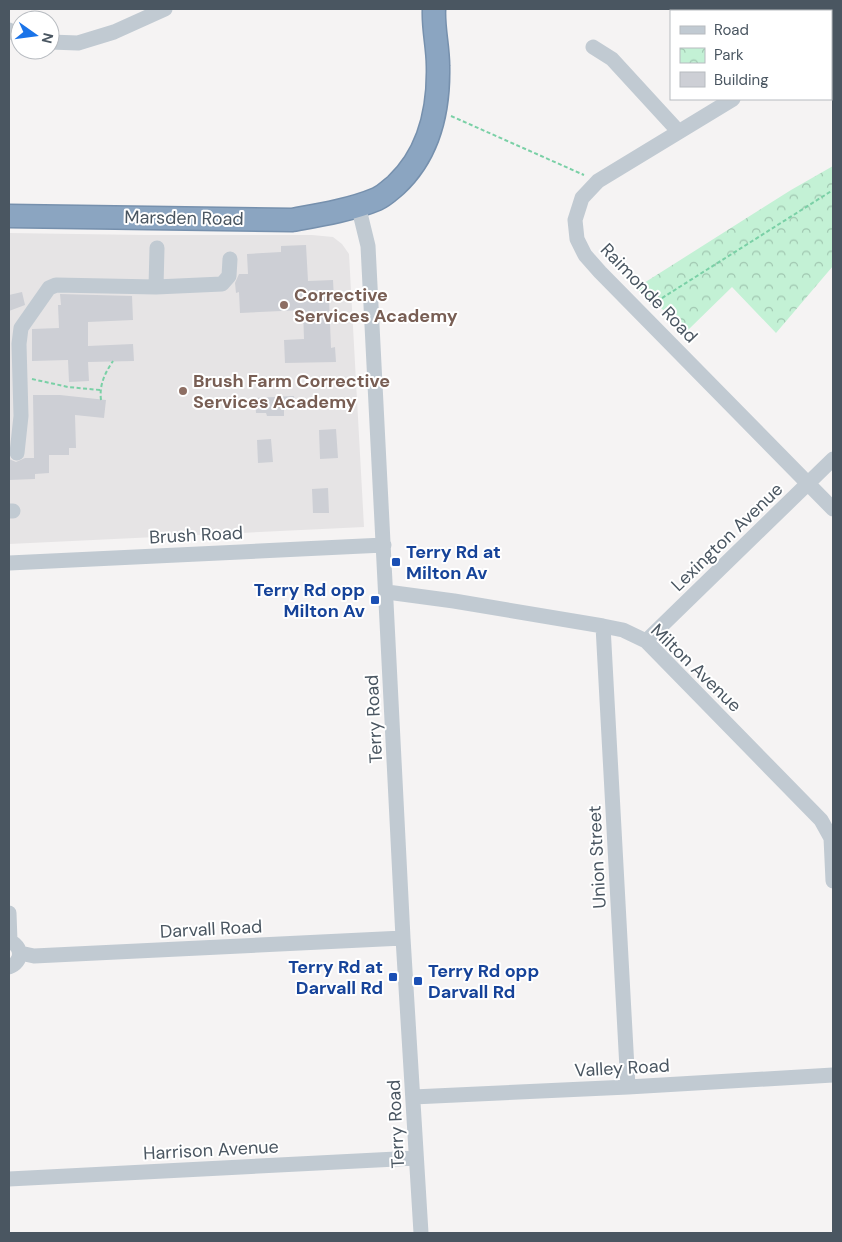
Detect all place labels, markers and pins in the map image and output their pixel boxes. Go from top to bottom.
place label: Corrective Services Academy [294,283,458,328]
marker: Corrective Services Academy [278,299,290,311]
place label: Brush Farm Corrective Services Academy [193,369,390,414]
marker: Brush Farm Corrective Services Academy [177,385,189,397]
place label: Terry Rd at Milton Av [406,540,501,585]
marker: Terry Rd at Milton Av [390,556,402,568]
place label: Terry Rd opp Milton Av [254,578,365,623]
marker: Terry Rd opp Milton Av [369,594,381,606]
place label: Terry Rd at Darvall Rd [288,955,383,1000]
place label: Terry Rd opp Darvall Rd [428,959,539,1004]
marker: Terry Rd at Darvall Rd [387,971,399,983]
marker: Terry Rd opp Darvall Rd [412,975,424,987]

